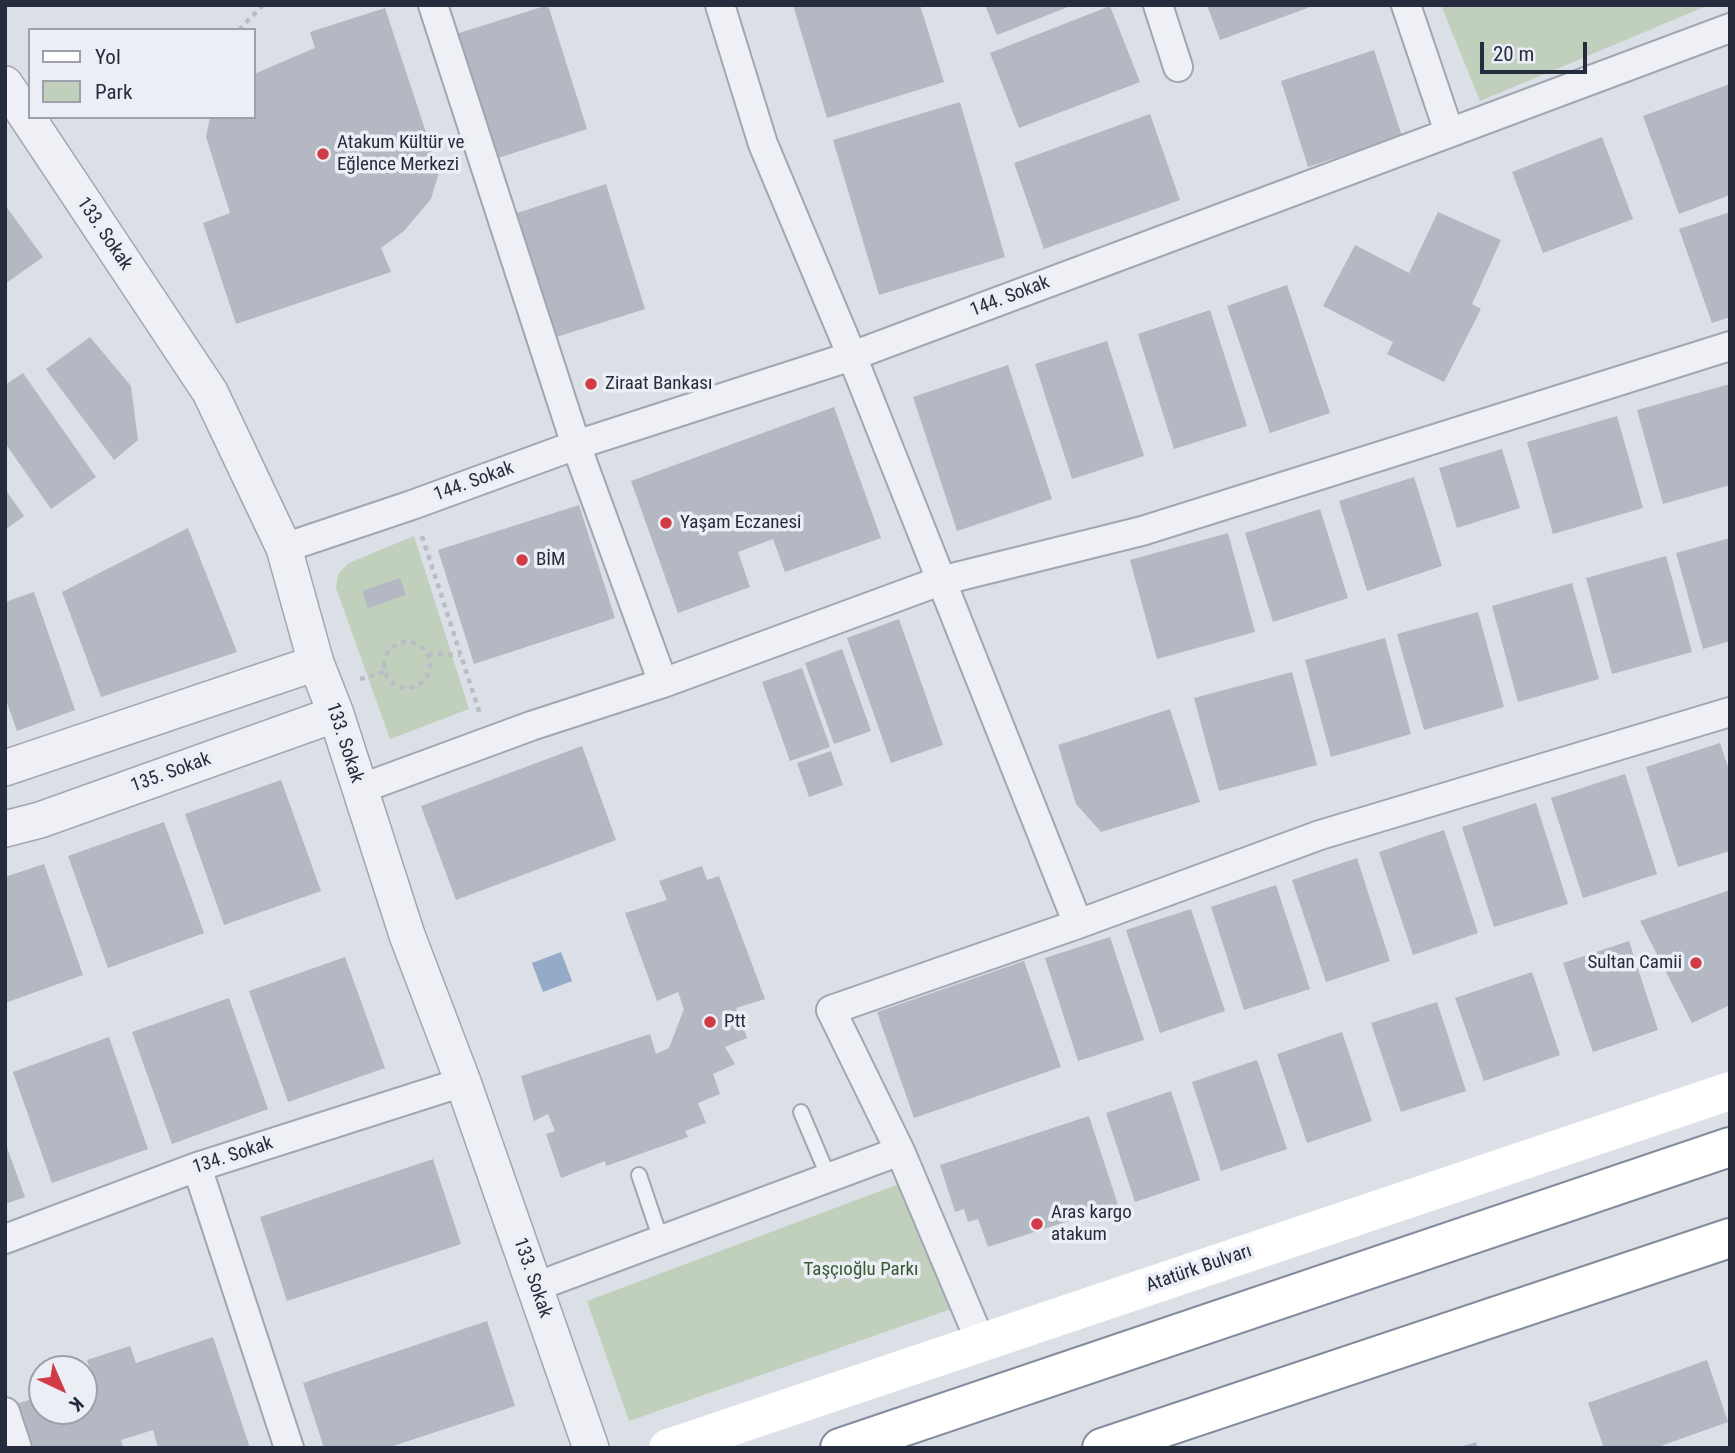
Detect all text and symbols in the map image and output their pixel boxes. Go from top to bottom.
legend [28,28,256,119]
scale bar [1483,28,1590,72]
text: 20 m [1493,42,1534,66]
text: Yol [95,45,121,69]
text: Park [95,80,132,104]
place label: Atakum Kültür ve Eğlence Merkezi [337,132,464,176]
marker: Atakum Kültür ve Eğlence Merkezi [315,146,331,162]
street label: 133. Sokak [71,193,137,275]
street label: 144. Sokak [967,271,1053,323]
place label: Ziraat Bankası [605,373,712,395]
marker: Ziraat Bankası [583,376,599,392]
street label: 144. Sokak [431,457,517,507]
place label: Yaşam Eczanesi [680,512,801,534]
marker: Yaşam Eczanesi [658,515,674,531]
place label: BİM [536,549,565,571]
marker: BİM [514,552,530,568]
street label: 133. Sokak [320,700,368,786]
street label: 135. Sokak [128,748,214,798]
place label: Sultan Camii [1587,952,1682,974]
marker: Sultan Camii [1688,955,1704,971]
place label: Ptt [724,1011,746,1033]
marker: Ptt [702,1014,718,1030]
street label: 134. Sokak [190,1132,276,1180]
place label: Aras kargo atakum [1051,1202,1132,1246]
marker: Aras kargo atakum [1029,1216,1045,1232]
street label: 133. Sokak [508,1235,556,1321]
street label: Atatürk Bulvarı [1143,1240,1255,1298]
park label: Taşçıoğlu Parkı [803,1259,919,1281]
north arrow [28,1355,98,1425]
text: K [65,1392,88,1416]

